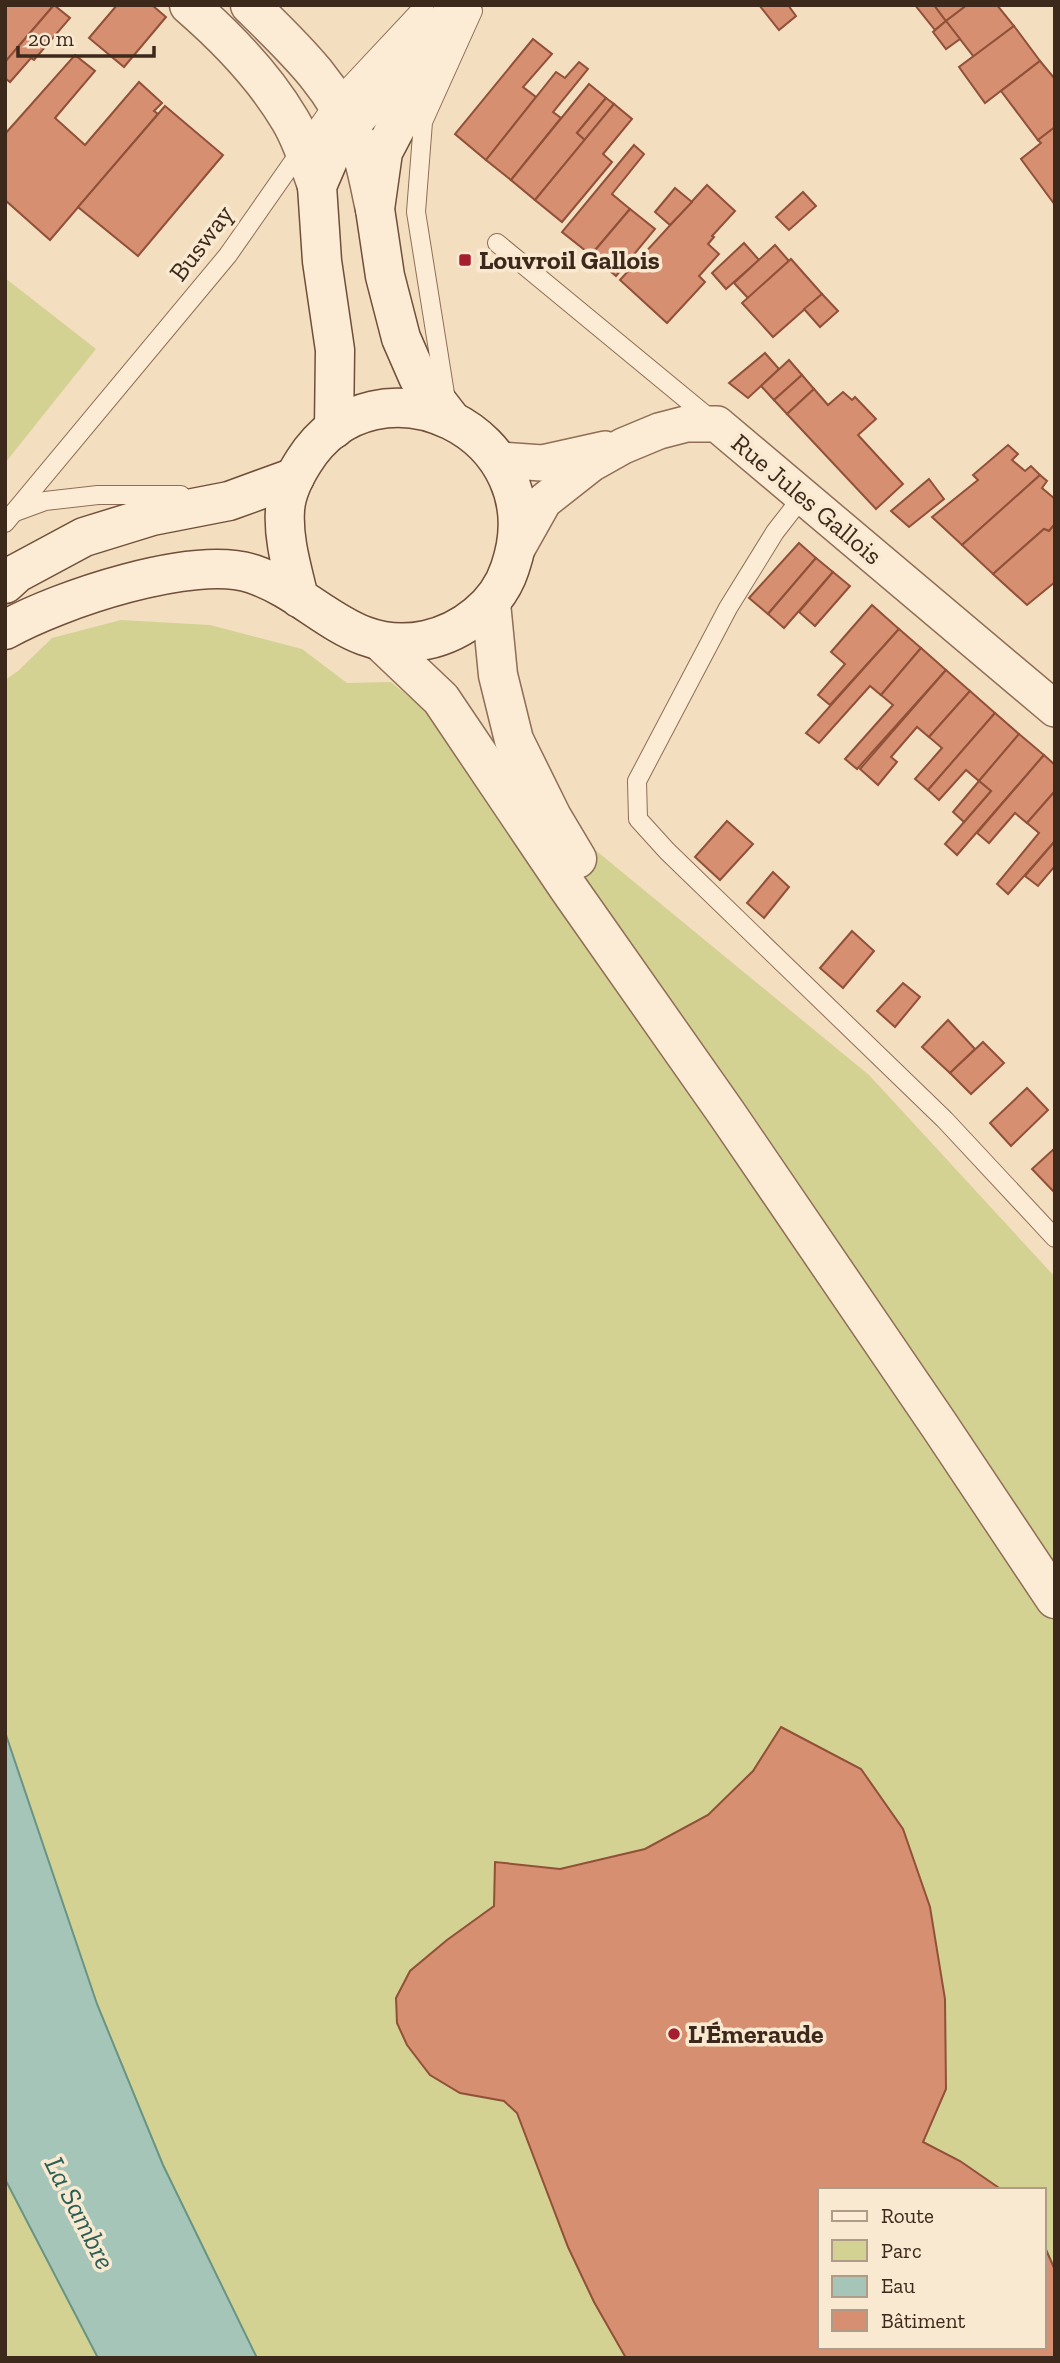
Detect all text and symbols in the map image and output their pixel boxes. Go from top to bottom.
scale bar [18,14,154,58]
text: 20 m [28,26,74,51]
street label: Busway [162,198,240,287]
place label: Louvroil Gallois [479,244,660,276]
marker: Louvroil Gallois [457,252,473,268]
street label: Rue Jules Gallois [725,427,889,571]
place label: L'Émeraude [688,2018,824,2050]
marker: L'Émeraude [666,2026,682,2042]
water label: La Sambre [38,2151,122,2275]
legend [818,2188,1046,2349]
text: Route [881,2203,934,2228]
text: Parc [881,2238,922,2263]
text: Eau [881,2273,915,2298]
text: Bâtiment [881,2308,966,2333]

